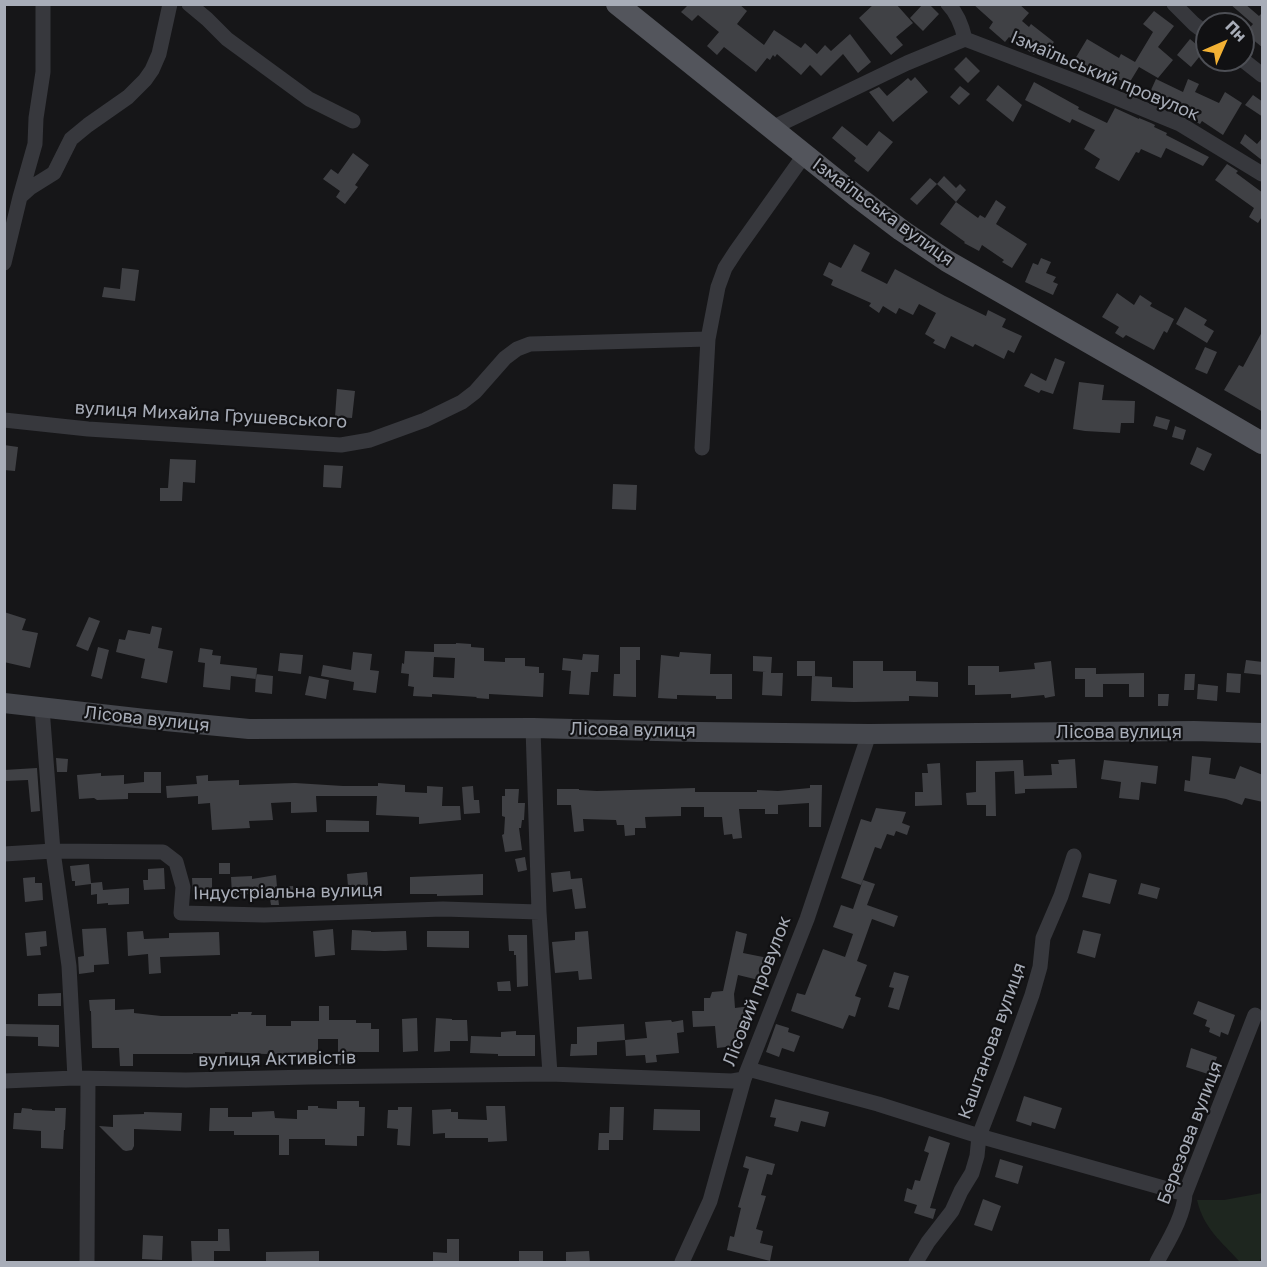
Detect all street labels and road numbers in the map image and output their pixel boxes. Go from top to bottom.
street label: Ізмаїльський провулок [1007,26,1203,126]
street label: Ізмаїльська вулиця [808,153,958,271]
street label: вулиця Михайла Грушевського [74,397,348,433]
street label: Лісова вулиця [83,702,211,736]
street label: Лісова вулиця [570,718,696,742]
street label: Лісова вулиця [1056,721,1182,743]
street label: Індустріальна вулиця [193,880,383,904]
street label: Лісовий провулок [718,913,796,1069]
street label: Каштанова вулиця [954,960,1030,1122]
street label: вулиця Активістів [198,1047,356,1071]
street label: Березова вулиця [1153,1058,1227,1208]

